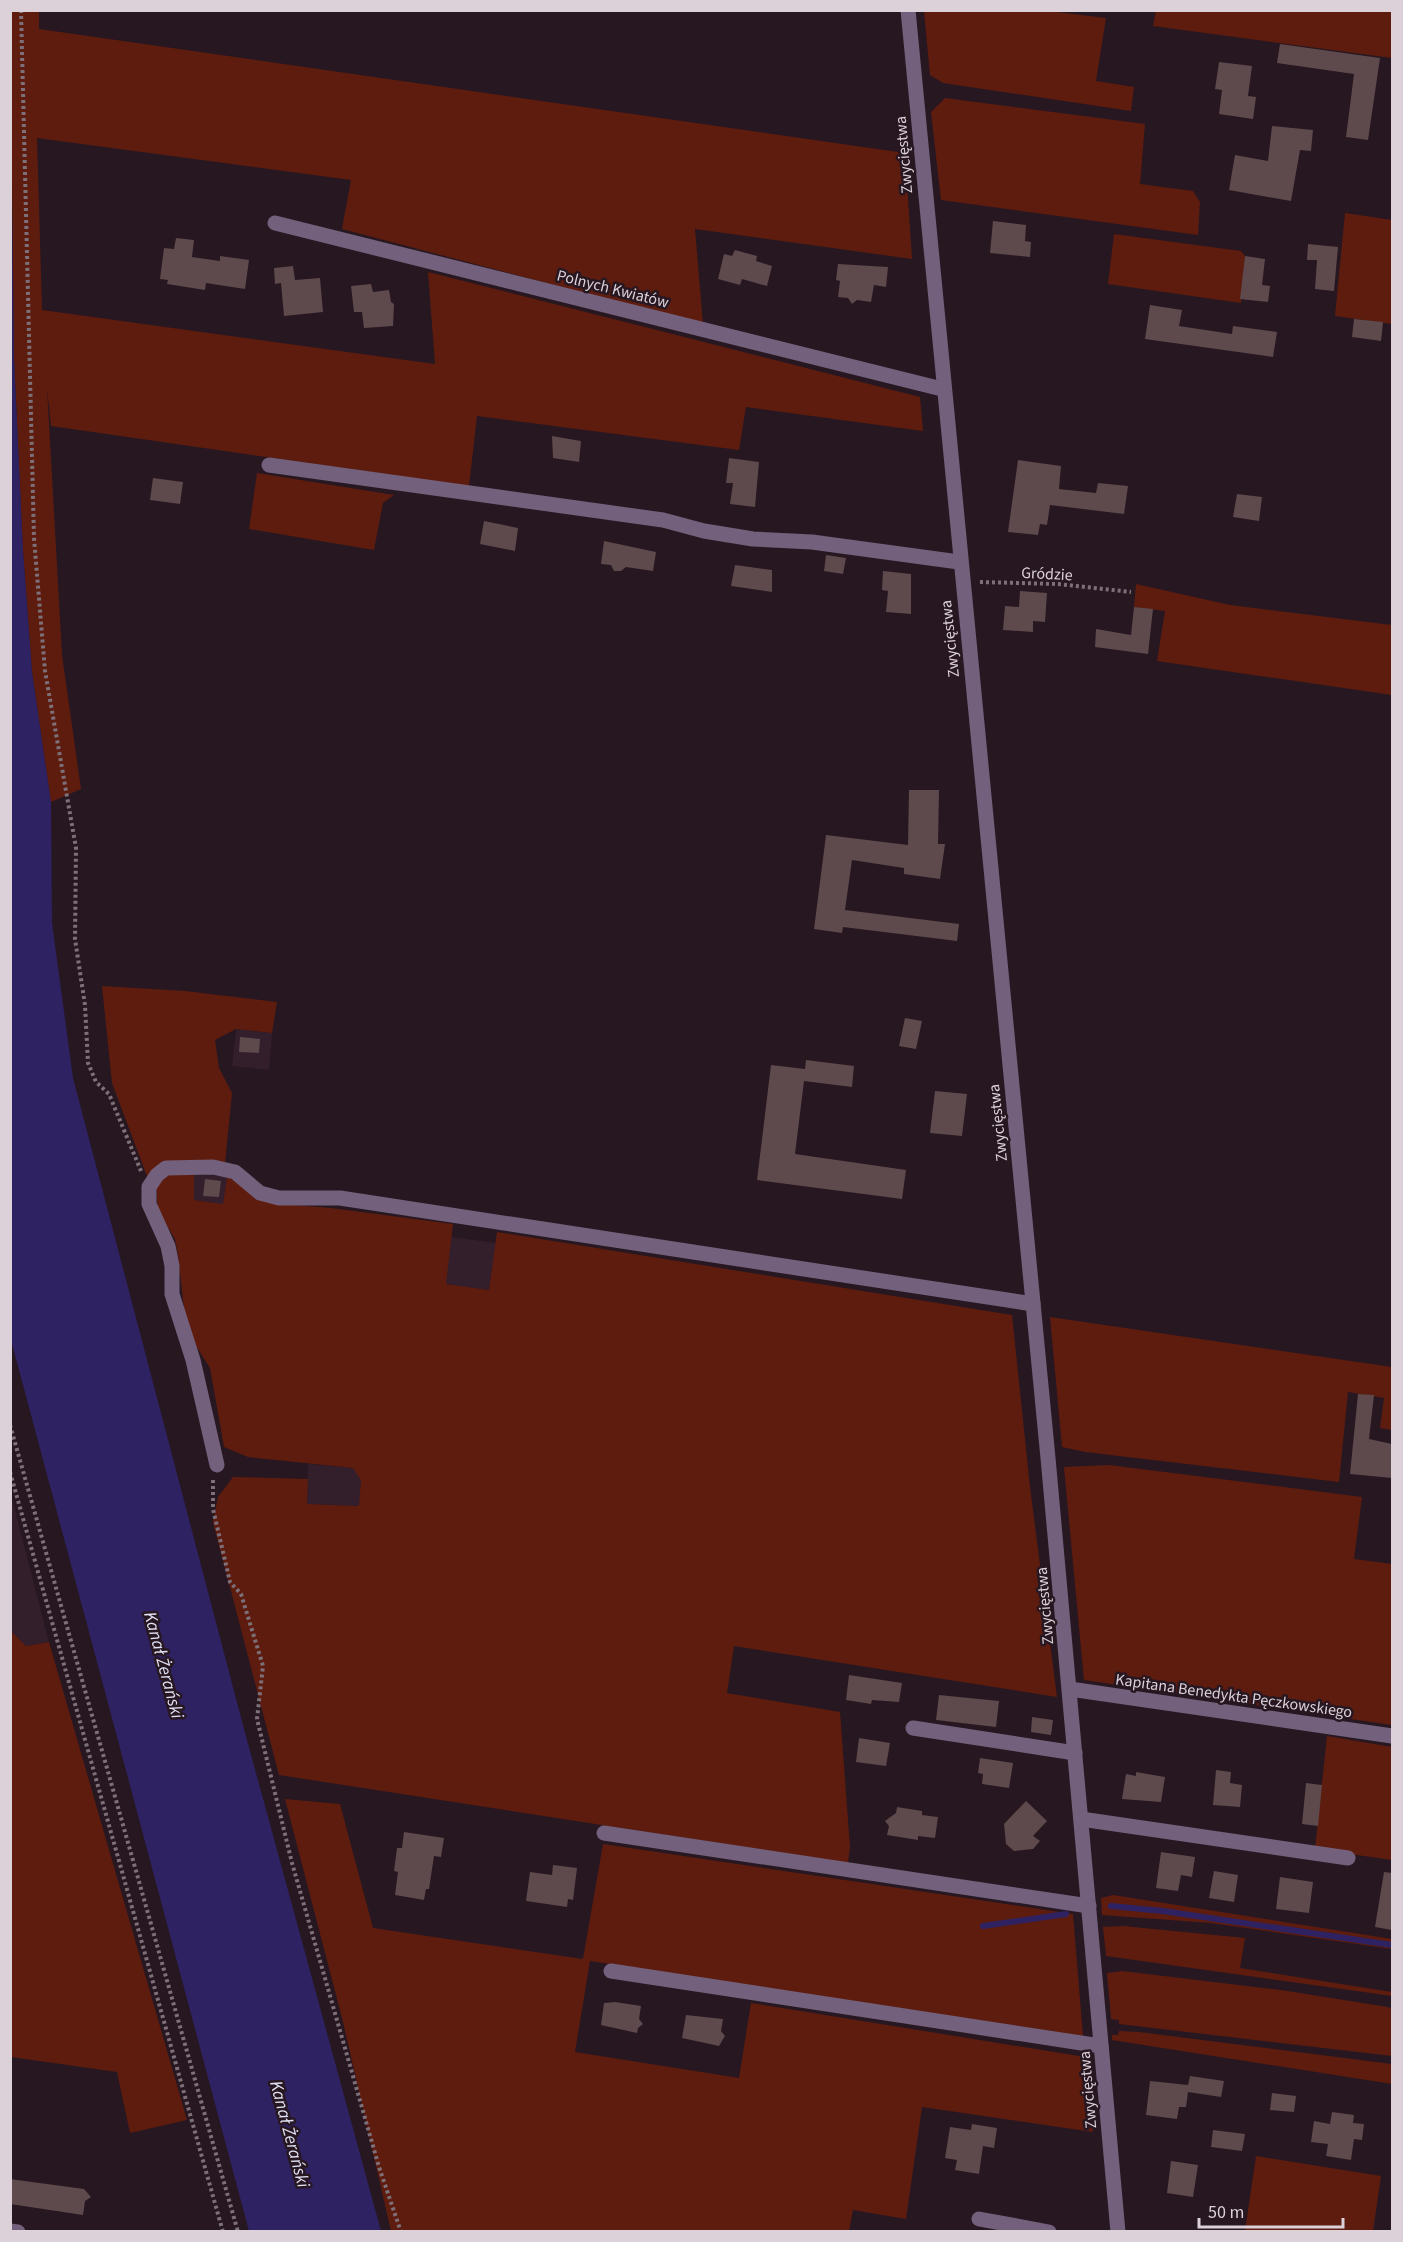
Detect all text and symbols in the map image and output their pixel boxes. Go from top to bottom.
street label: Zwycięstwa [890,115,918,195]
street label: Polnych Kwiatów [555,264,671,314]
street label: Gródzie [1021,562,1073,586]
street label: Zwycięstwa [935,599,965,679]
street label: Zwycięstwa [983,1083,1013,1163]
street label: Zwycięstwa [1031,1566,1059,1646]
water label: Kanał Żerański [137,1609,190,1722]
street label: Kapitana Benedykta Pęczkowskiego [1114,1668,1354,1724]
street label: Zwycięstwa [1074,2050,1102,2130]
water label: Kanał Żerański [263,2078,316,2191]
scale bar [1199,2191,1343,2229]
text: 50 m [1208,2200,1244,2225]

